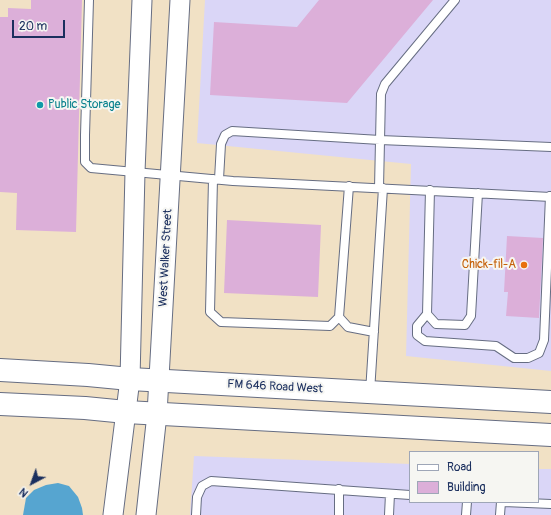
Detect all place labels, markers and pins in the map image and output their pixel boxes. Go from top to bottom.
place label: Public Storage [48,98,120,112]
marker: Public Storage [35,100,45,110]
place label: Chick-fil-A [462,258,516,272]
marker: Chick-fil-A [519,260,529,270]

